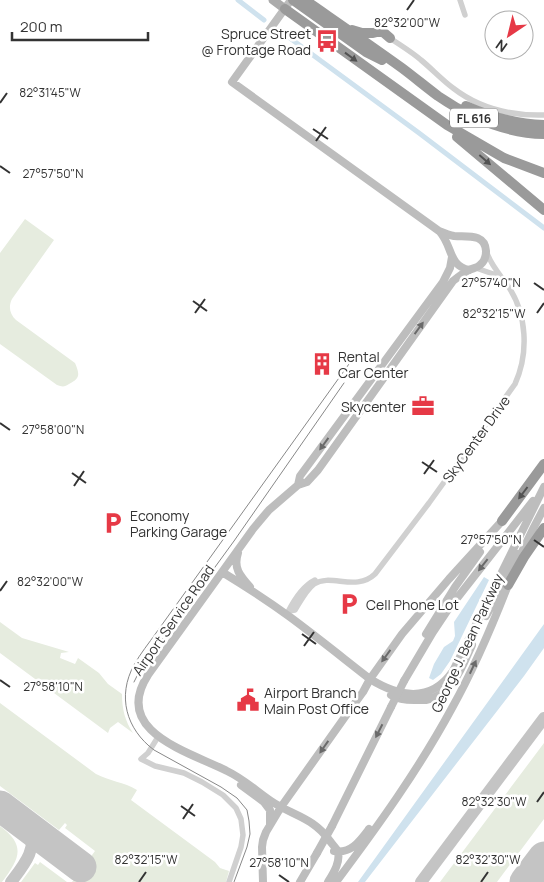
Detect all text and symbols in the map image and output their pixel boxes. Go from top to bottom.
scale bar [12,10,149,42]
north arrow [484,10,534,60]
text: 82°32'00"W [374,14,441,31]
text: 200 m [20,16,63,37]
place label: Spruce Street @ Frontage Road [201,24,311,59]
bus stop icon: Spruce Street @ Frontage Road [314,28,340,54]
text: N [492,35,511,57]
one-way arrow [344,52,358,62]
text: 82°31'45"W [19,84,82,101]
road number: FL 616 [450,109,498,128]
one-way arrow [478,154,490,166]
text: 27°57'50"N [23,165,83,182]
text: 27°57'40"N [461,274,521,291]
text: 82°32'15"W [463,305,526,322]
one-way arrow [414,321,424,335]
place label: Rental Car Center [338,347,409,382]
building icon: Rental Car Center [309,351,335,377]
street label: SkyCenter Drive [438,392,514,486]
office icon: Skycenter [410,393,436,419]
place label: Skycenter [341,397,406,416]
text: 27°58'00"N [22,421,84,438]
one-way arrow [319,437,330,450]
one-way arrow [518,486,529,499]
place label: Economy Parking Garage [130,506,227,541]
parking icon: Economy Parking Garage [100,510,126,536]
text: 27°57'50"N [461,531,521,548]
one-way arrow [477,558,488,571]
street label: Airport Service Road [128,561,218,679]
street label: George J. Bean Parkway [426,570,508,715]
text: 82°32'00"W [17,573,84,590]
parking icon: Cell Phone Lot [336,591,362,617]
place label: Cell Phone Lot [366,595,459,614]
one-way arrow [381,649,391,663]
one-way arrow [469,660,477,674]
text: 27°58'10"N [23,678,83,695]
place label: Airport Branch Main Post Office [264,683,369,718]
public building icon: Airport Branch Main Post Office [235,687,261,713]
one-way arrow [375,724,383,738]
one-way arrow [319,740,329,754]
text: 82°32'30"W [461,793,527,810]
text: 82°32'15"W [115,851,178,868]
text: 82°32'30"W [455,851,521,868]
text: 27°58'10"N [249,854,309,871]

